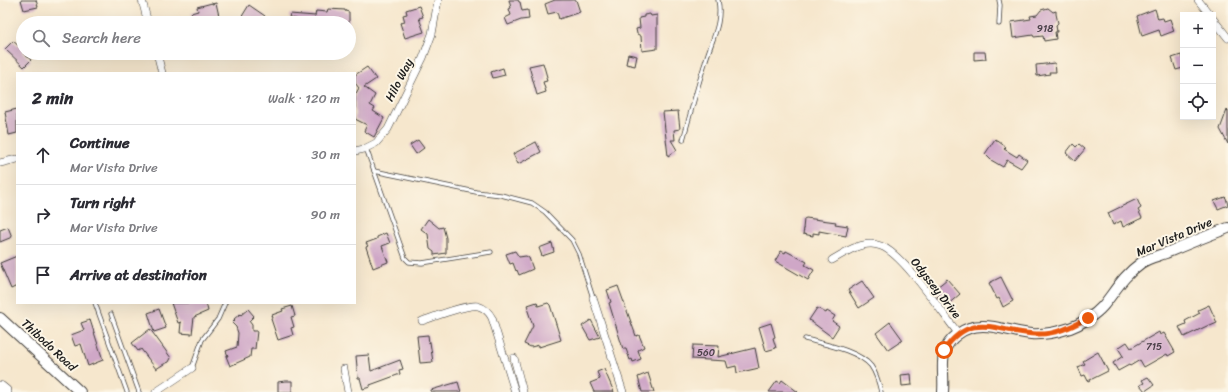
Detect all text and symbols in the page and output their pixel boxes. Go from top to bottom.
map controls [1180,12,1216,120]
button: + [1180,12,1216,48]
search box [16,16,356,60]
house number: 918 [1037,20,1053,38]
text: Search here [62,25,141,51]
icon: search [30,27,52,49]
button: − [1180,48,1216,84]
street label: Hilo Way [379,54,420,106]
text: 2 min [32,83,73,113]
button: locate [1180,84,1216,120]
text: Walk · 120 m [268,87,340,110]
text: Continue [70,130,130,156]
text: 30 m [311,143,340,166]
icon: ahead [32,144,54,166]
text: Mar Vista Drive [70,156,158,179]
text: Turn right [70,190,135,216]
text: 90 m [310,203,340,226]
icon: right [32,204,54,226]
street label: Mar Vista Drive [1132,211,1216,263]
text: Mar Vista Drive [70,216,158,239]
street label: Odyssey Drive [905,252,967,324]
text: Arrive at destination [70,262,207,288]
icon: arrive [32,264,54,286]
route end [1079,309,1097,327]
street label: Thibodo Road [16,313,83,378]
house number: 715 [1146,338,1162,356]
route start [935,341,953,359]
house number: 560 [697,344,715,362]

